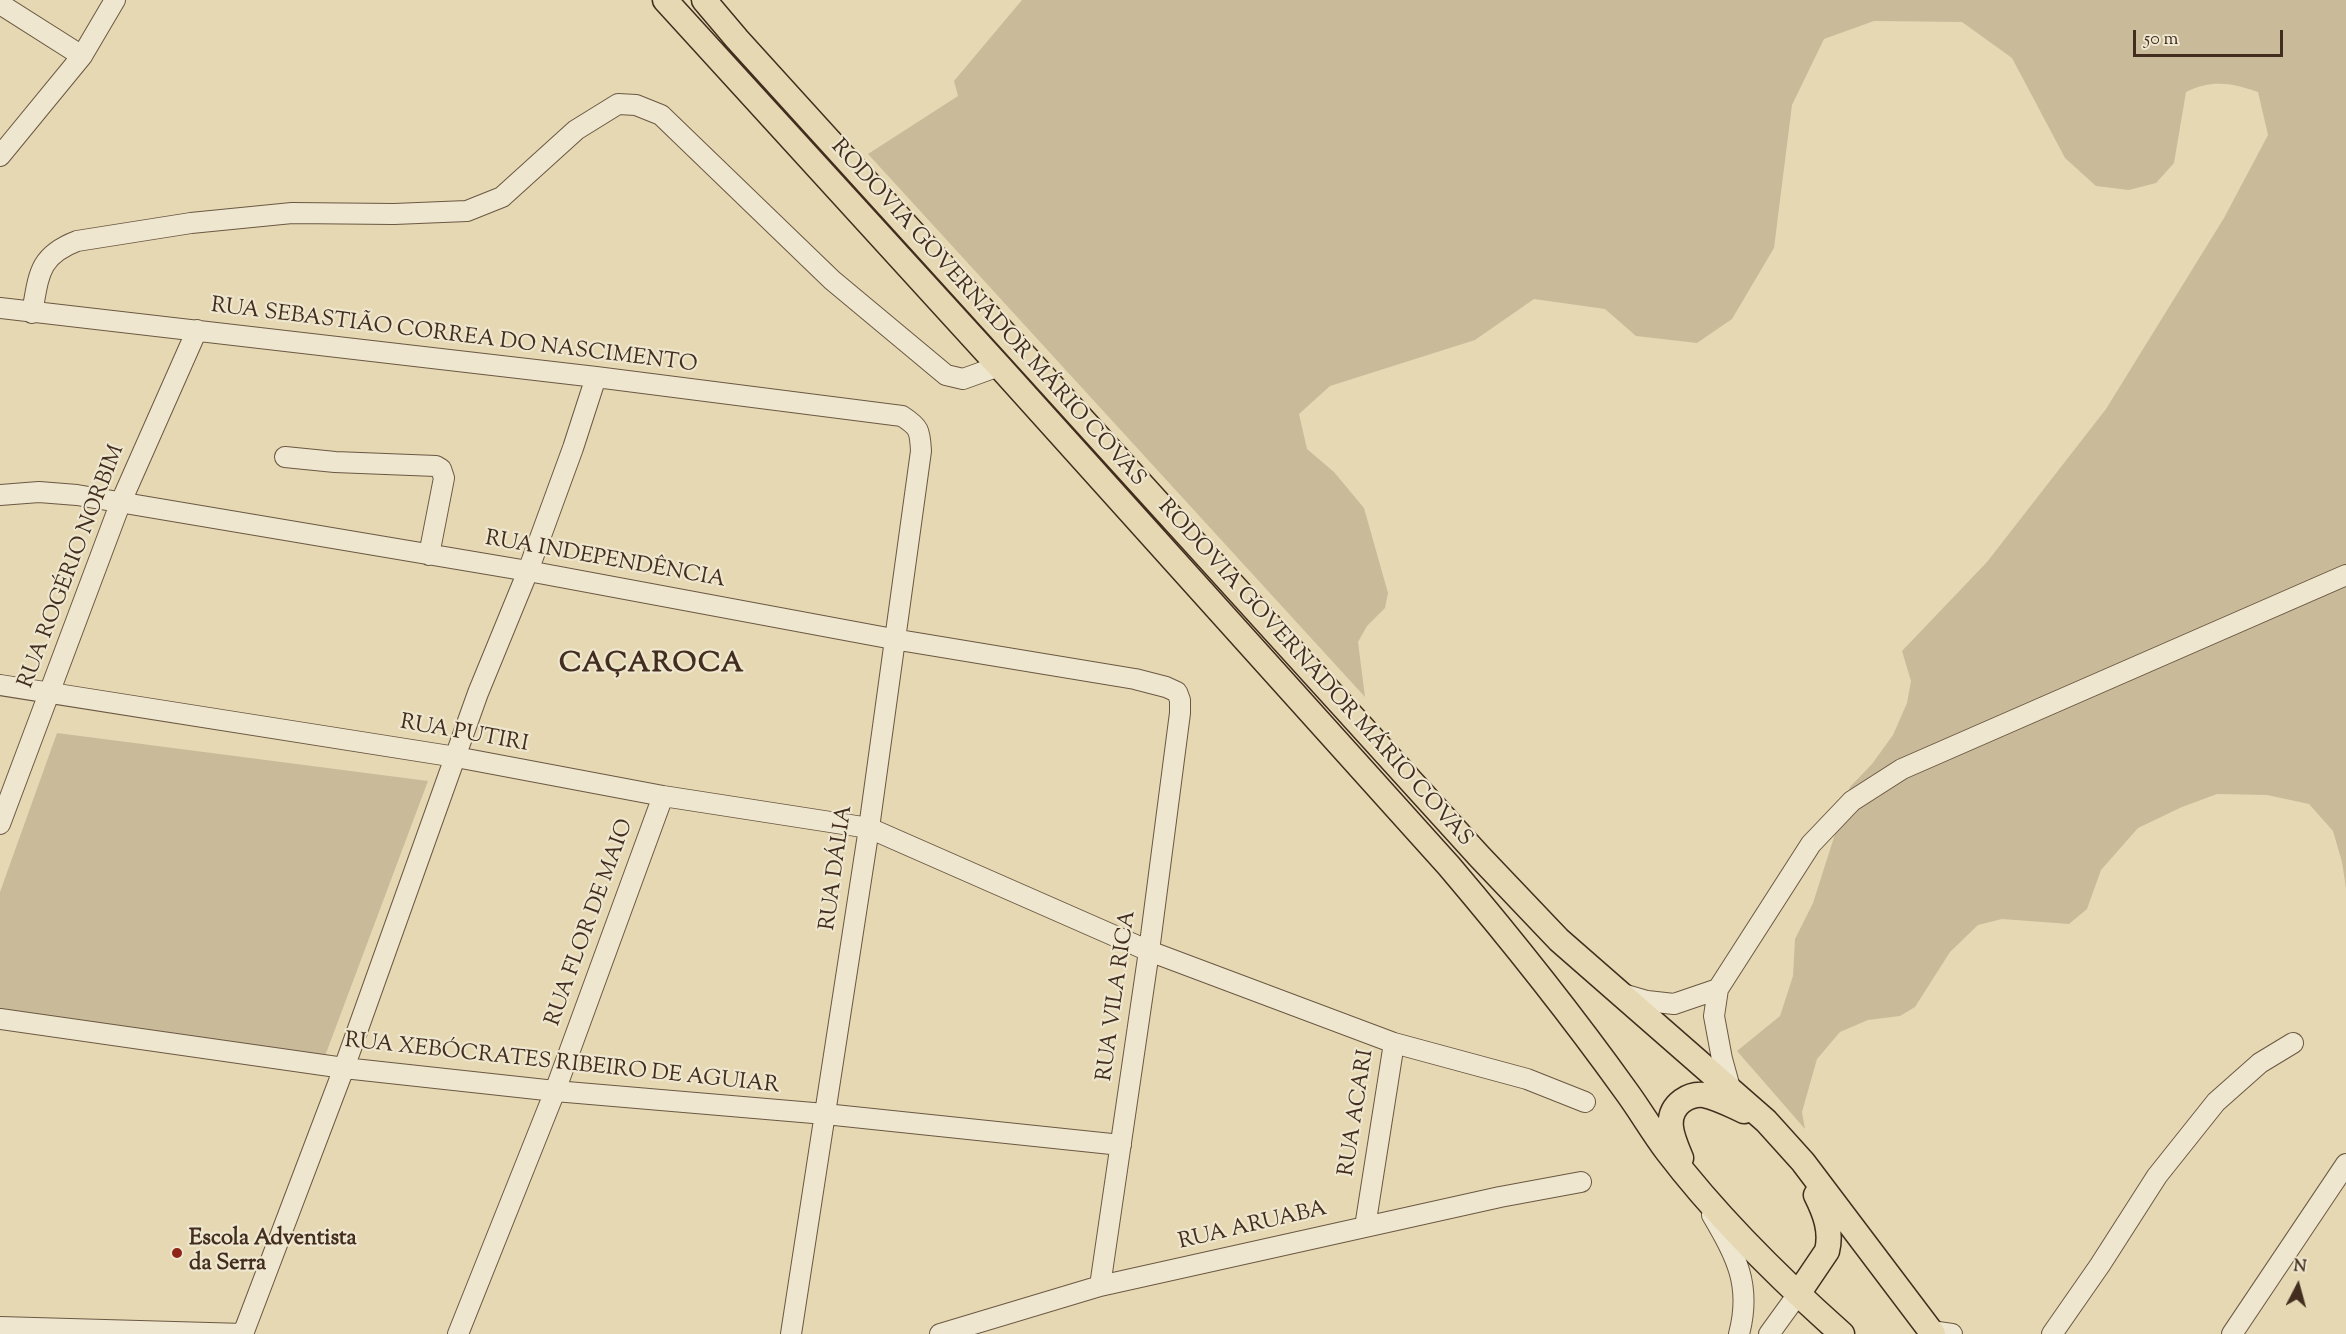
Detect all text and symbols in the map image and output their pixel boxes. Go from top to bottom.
scale bar [2136,18,2286,56]
text: 50 m [2144,27,2178,53]
street label: RODOVIA GOVERNADOR MÁRIO COVAS [824,135,1150,493]
street label: RUA SEBASTIÃO CORREA DO NASCIMENTO [209,294,699,380]
street label: RUA ROGÉRIO NORBIM [14,441,132,693]
street label: RODOVIA GOVERNADOR MÁRIO COVAS [1151,495,1477,853]
street label: RUA INDEPENDÊNCIA [483,527,727,595]
district label: CAÇAROCA [559,649,745,683]
street label: RUA PUTIRI [398,711,530,759]
street label: RUA DÁLIA [816,804,860,932]
street label: RUA FLOR DE MAIO [541,816,641,1030]
street label: RUA VILA RICA [1093,909,1143,1083]
street label: RUA XEBÓCRATES RIBEIRO DE AGUIAR [343,1029,781,1101]
street label: RUA ACARI [1335,1048,1381,1178]
street label: RUA ARUABA [1176,1197,1330,1257]
place label: Escola Adventista da Serra [189,1227,357,1278]
marker: Escola Adventista da Serra [170,1246,184,1260]
text: N [2292,1255,2307,1280]
north arrow [2268,1256,2328,1316]

